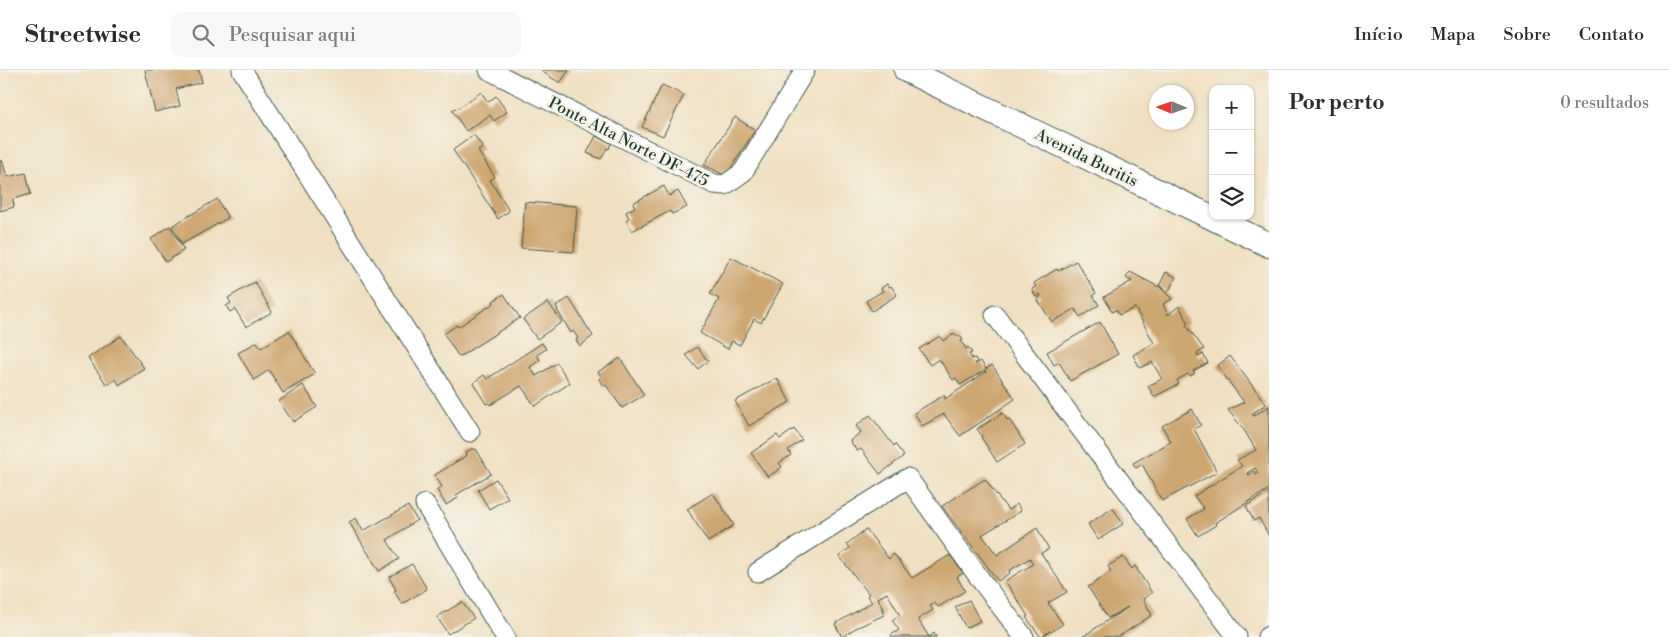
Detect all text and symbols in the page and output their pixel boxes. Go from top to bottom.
search box [171,12,521,57]
text: Streetwise [25,20,141,50]
icon: search [189,21,217,49]
text: Pesquisar aqui [229,23,356,47]
text: Início [1354,23,1403,46]
text: Mapa [1431,23,1475,46]
text: Sobre [1503,23,1551,46]
text: Contato [1579,23,1644,46]
north arrow [1149,85,1194,130]
map controls [1209,85,1254,220]
button: + [1209,85,1254,130]
text: Por perto [1289,90,1385,116]
street label: Ponte Alta Norte DF-475 [545,93,712,191]
text: 0 resultados [1560,93,1649,113]
street label: Avenida Buritis [1031,124,1141,191]
button: − [1209,130,1254,175]
button: layers [1209,175,1254,220]

